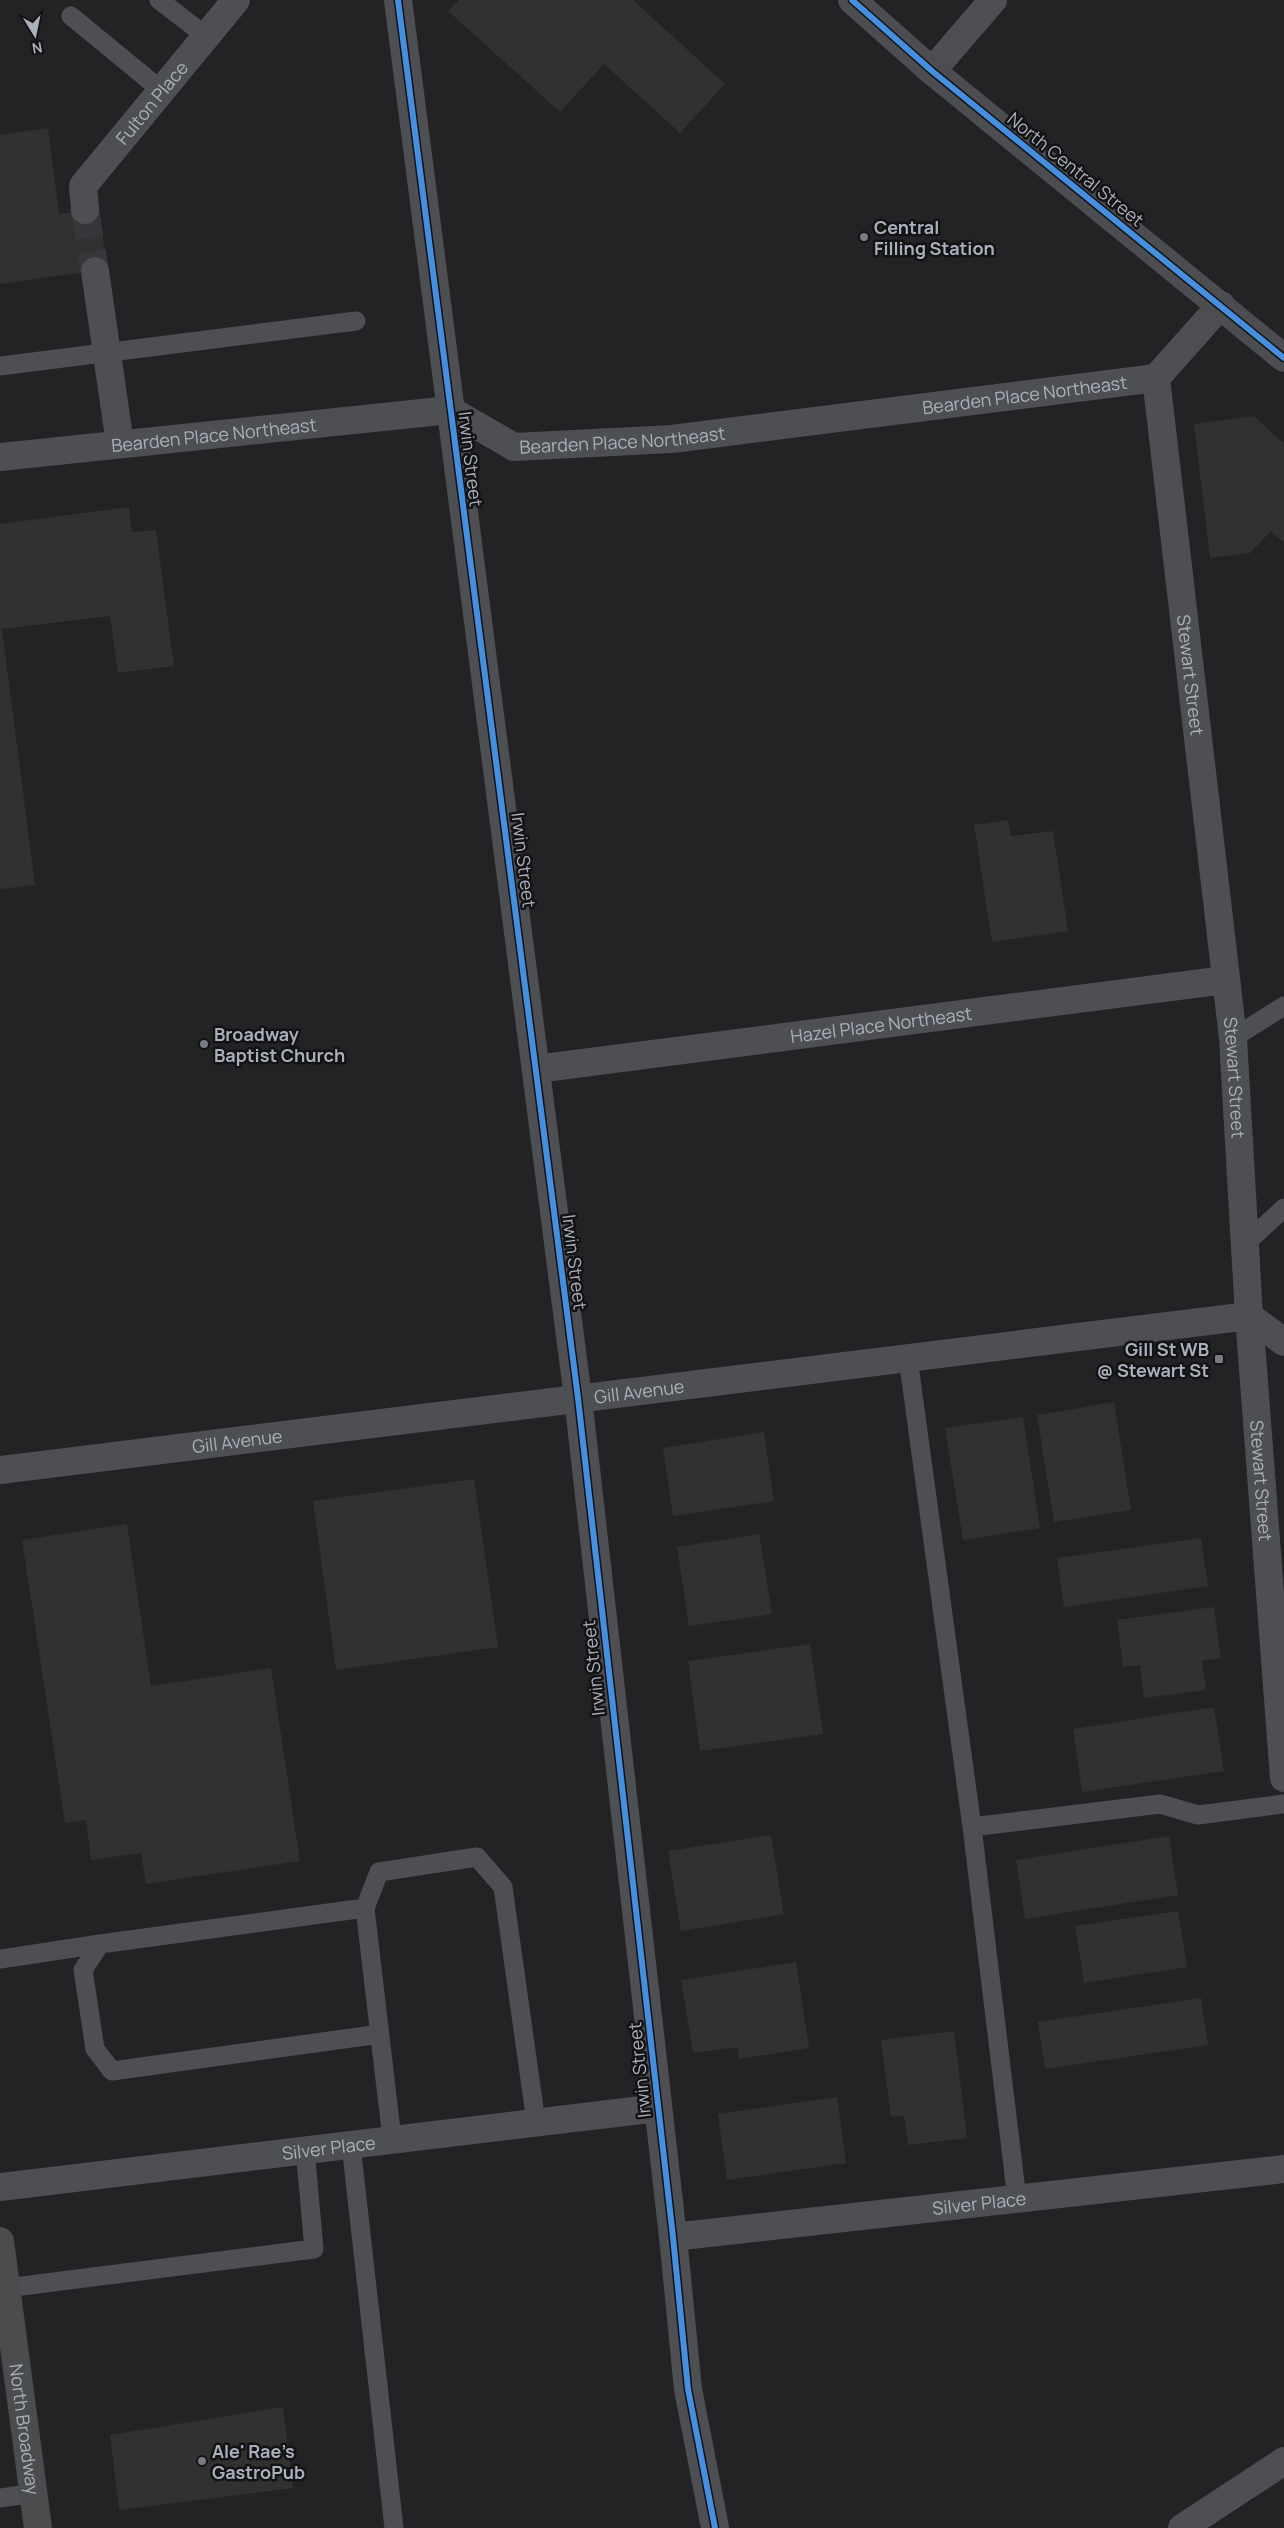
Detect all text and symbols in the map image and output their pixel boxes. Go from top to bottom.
north arrow [10,10,60,60]
text: N [31,38,44,59]
street label: Fulton Place [110,56,193,149]
street label: North Central Street [1003,107,1149,231]
place label: Central Filling Station [874,215,995,260]
marker: Central Filling Station [858,231,870,243]
street label: Bearden Place Northeast [921,370,1128,419]
street label: Irwin Street [453,410,489,508]
street label: Bearden Place Northeast [110,412,318,457]
street label: Bearden Place Northeast [519,420,727,459]
street label: Stewart Street [1172,613,1210,737]
street label: Irwin Street [506,811,542,909]
street label: Hazel Place Northeast [789,1001,973,1048]
street label: Stewart Street [1219,1015,1251,1139]
place label: Broadway Baptist Church [214,1022,345,1067]
marker: Broadway Baptist Church [198,1038,210,1050]
street label: Irwin Street [557,1213,593,1311]
place label: Gill St WB @ Stewart St [1097,1337,1209,1382]
marker: Gill St WB @ Stewart St [1213,1353,1225,1365]
street label: Gill Avenue [593,1374,686,1409]
street label: Stewart Street [1245,1419,1278,1542]
street label: Gill Avenue [191,1423,284,1458]
street label: Irwin Street [576,1619,610,1717]
street label: Irwin Street [622,2021,656,2119]
street label: Silver Place [280,2130,377,2165]
street label: Silver Place [931,2186,1027,2220]
street label: North Broadway [4,2362,46,2497]
place label: Ale' Rae’s GastroPub [212,2439,305,2484]
marker: Ale' Rae’s GastroPub [196,2455,208,2467]

